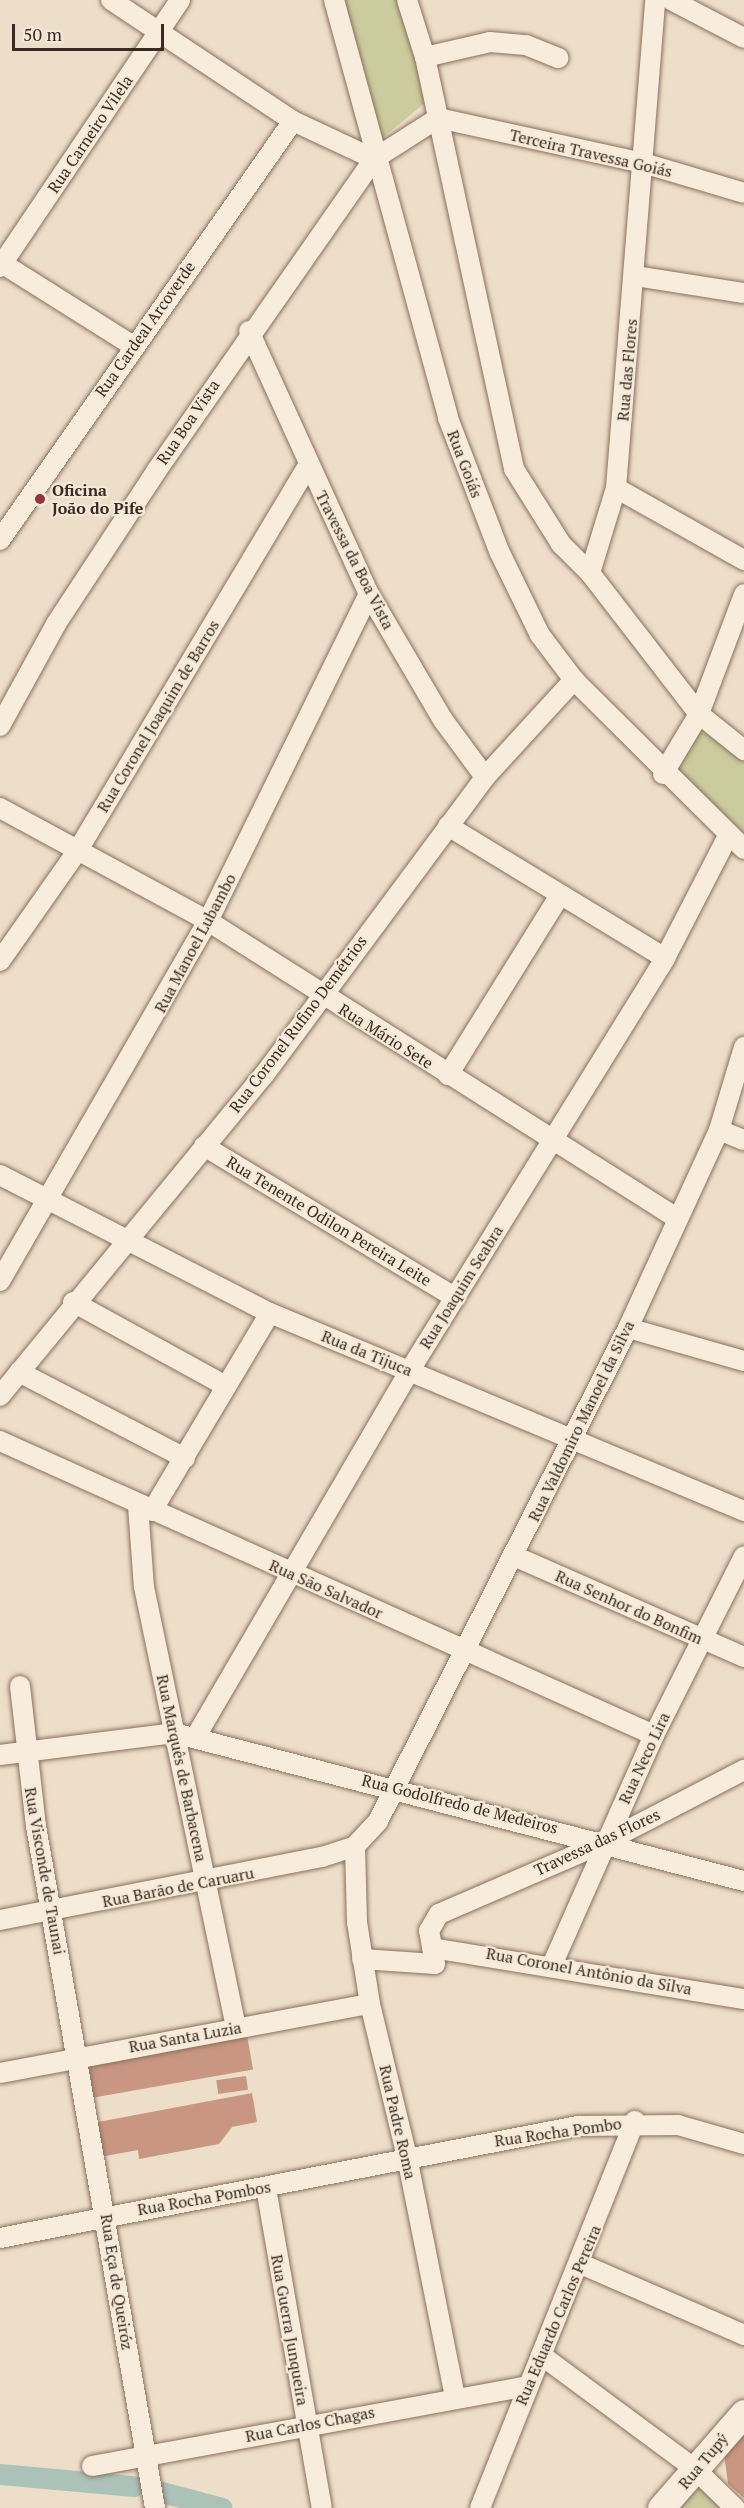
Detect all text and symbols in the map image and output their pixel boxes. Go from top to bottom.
scale bar [15,12,166,50]
text: 50 m [23,22,62,46]
street label: Rua Carneiro Vilela [43,71,137,197]
street label: Terceira Travessa Goiás [508,125,674,181]
street label: Rua Cardeal Arcoverde [91,257,199,401]
street label: Rua das Flores [613,318,641,422]
street label: Rua Boa Vista [152,376,224,468]
street label: Rua Goiás [443,427,487,501]
place label: Oficina João do Pife [52,480,143,518]
street label: Travessa da Boa Vista [312,487,398,633]
marker: Oficina João do Pife [33,492,47,506]
street label: Rua Coronel Joaquim de Barros [93,616,223,816]
street label: Rua Manoel Lubambo [150,870,240,1016]
street label: Rua Coronel Rufino Demétrios [225,932,371,1116]
street label: Rua Mário Sete [335,999,437,1073]
street label: Rua Tenente Odilon Pereira Leite [223,1152,435,1290]
street label: Rua Joaquim Seabra [415,1222,507,1352]
street label: Rua Valdomiro Manoel da Silva [524,1317,638,1525]
street label: Rua da Tijuca [319,1326,415,1380]
street label: Rua São Salvador [266,1555,386,1623]
street label: Rua Senhor do Bonfim [552,1566,706,1648]
street label: Rua Marquês de Barbacena [153,1673,211,1863]
street label: Rua Neco Lira [614,1709,674,1807]
street label: Rua Godolfredo de Medeiros [360,1770,560,1838]
street label: Rua Visconde de Taunai [21,1785,69,1957]
street label: Travessa das Flores [531,1804,663,1880]
street label: Rua Barão de Caruaru [101,1863,255,1911]
street label: Rua Coronel Antônio da Silva [484,1943,694,1999]
street label: Rua Santa Luzia [127,2018,243,2056]
street label: Rua Padre Roma [376,2063,420,2181]
street label: Rua Rocha Pombo [493,2114,623,2150]
street label: Rua Rocha Pombos [136,2177,272,2219]
street label: Rua Eça de Queiróz [97,2213,137,2351]
street label: Rua Eduardo Carlos Pereira [511,2222,605,2408]
street label: Rua Guerra Junqueira [267,2253,313,2407]
street label: Rua Carlos Chagas [244,2402,376,2446]
street label: Rua Tupý [674,2429,732,2493]

